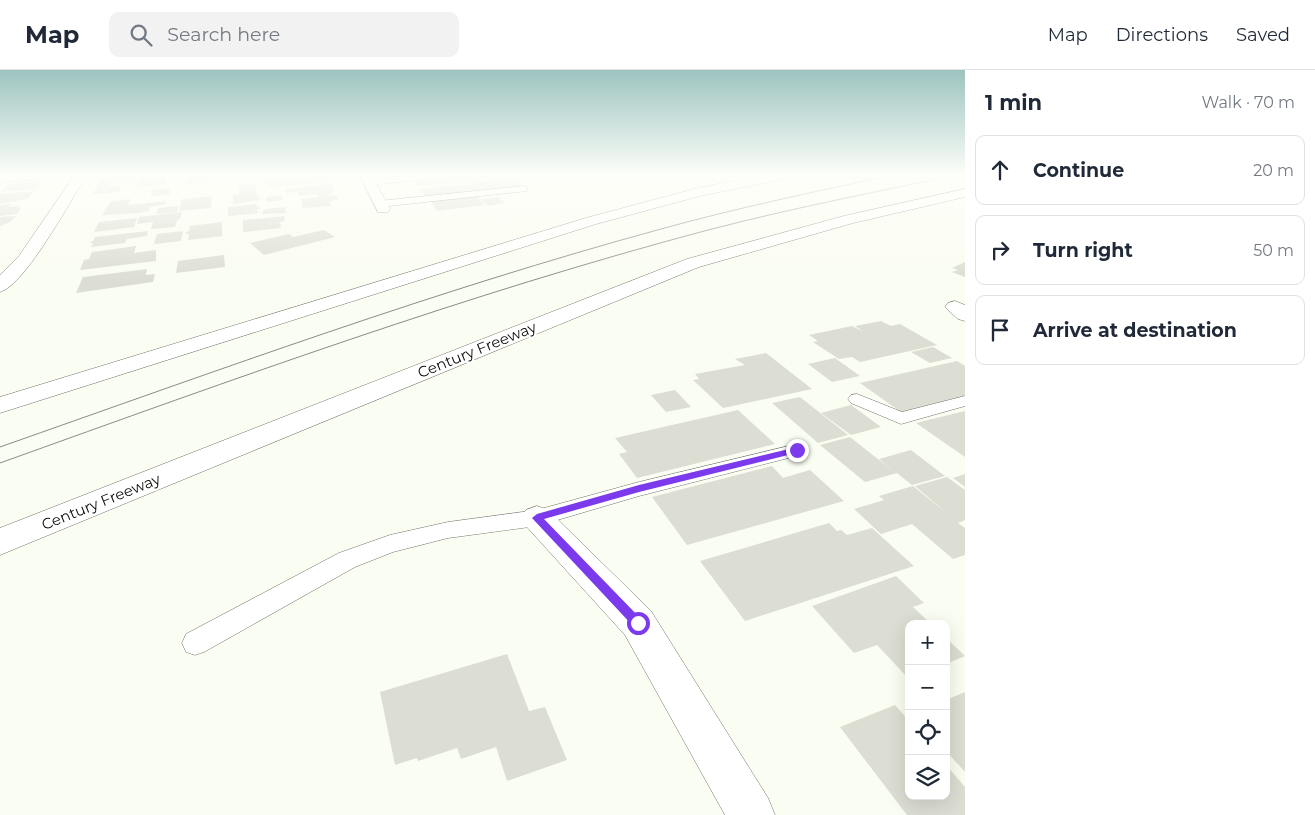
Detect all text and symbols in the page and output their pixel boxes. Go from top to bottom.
search box [109,12,459,57]
text: Map [25,20,79,49]
icon: search [127,21,155,49]
text: Search here [167,23,280,46]
text: Map [1048,24,1088,46]
text: Directions [1116,24,1208,46]
text: Saved [1236,24,1290,46]
text: 1 min [985,90,1042,115]
text: Walk · 70 m [1202,93,1295,112]
icon: ahead [986,156,1014,184]
text: Continue [1033,159,1124,182]
text: 20 m [1253,161,1294,180]
icon: right [986,236,1014,264]
text: Turn right [1033,239,1133,262]
text: 50 m [1253,241,1294,260]
icon: arrive [986,316,1014,344]
street label: Century Freeway [415,317,540,382]
text: Arrive at destination [1033,319,1237,342]
route end [786,439,809,462]
street label: Century Freeway [39,469,164,534]
route start [627,612,650,635]
map controls [905,620,950,800]
button: + [905,620,950,665]
button: − [905,665,950,710]
button: locate [905,710,950,755]
button: layers [905,755,950,800]

